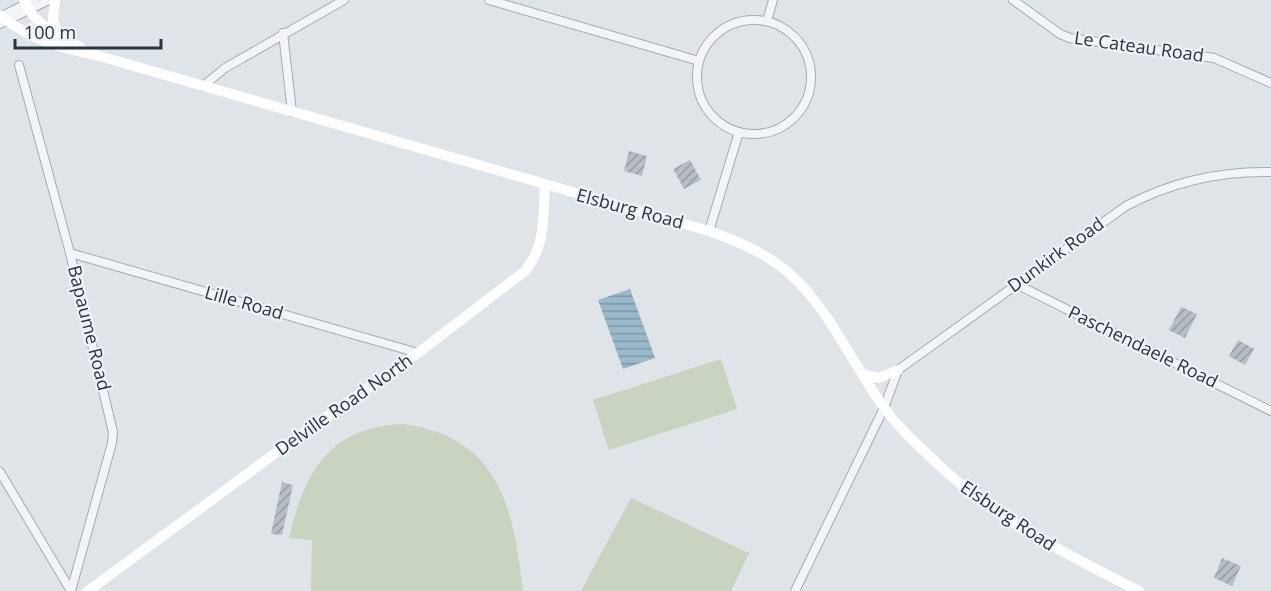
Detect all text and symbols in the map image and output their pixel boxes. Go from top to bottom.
scale bar [15,12,160,50]
text: 100 m [24,20,76,44]
street label: Le Cateau Road [1073,25,1206,67]
street label: Elsburg Road [574,182,686,234]
street label: Dunkirk Road [1002,211,1108,297]
street label: Bapaume Road [63,263,117,393]
street label: Lille Road [202,279,286,325]
street label: Paschendaele Road [1065,299,1222,393]
street label: Delville Road North [270,348,417,460]
street label: Elsburg Road [956,474,1061,556]

